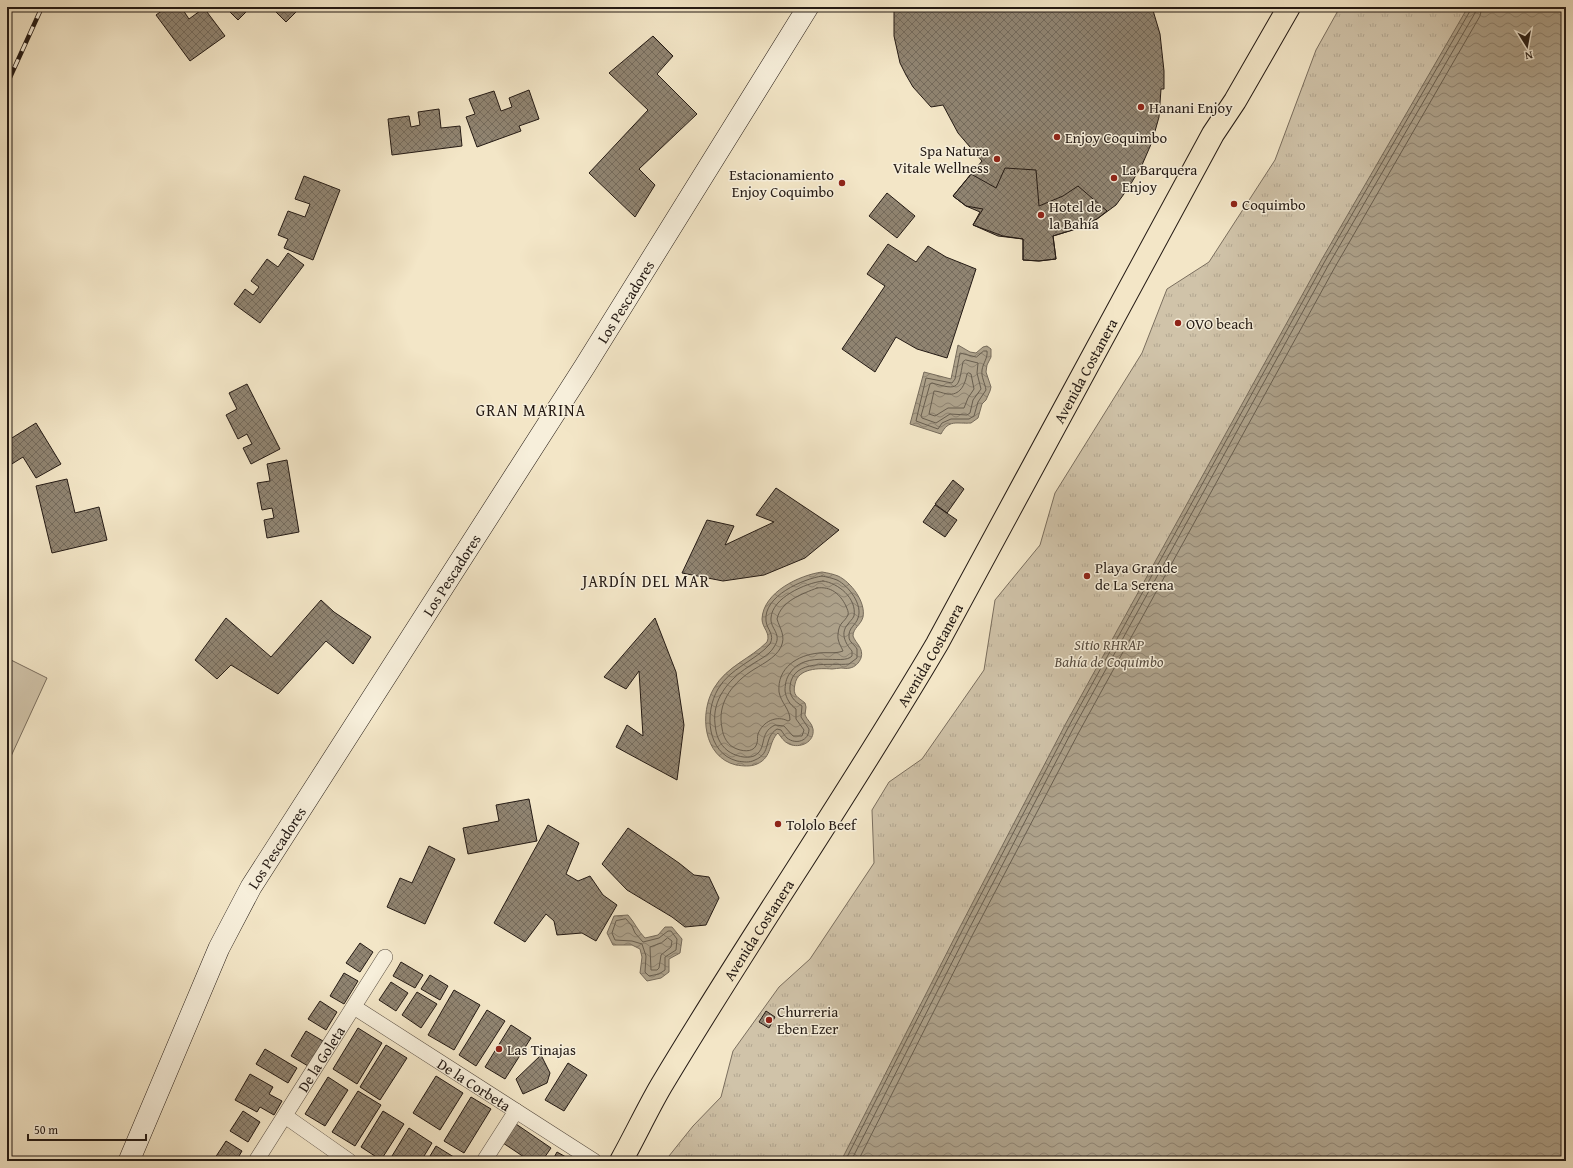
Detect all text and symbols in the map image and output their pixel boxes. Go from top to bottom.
north arrow [1507,26,1547,66]
text: N [1523,47,1534,64]
place label: Hanani Enjoy [1149,97,1233,118]
marker: Hanani Enjoy [1136,102,1146,112]
place label: Enjoy Coquimbo [1065,127,1168,148]
marker: Enjoy Coquimbo [1052,132,1062,142]
place label: Spa Natura Vitale Wellness [893,140,989,178]
marker: Spa Natura Vitale Wellness [992,154,1002,164]
place label: La Barquera Enjoy [1122,159,1197,197]
place label: Estacionamiento Enjoy Coquimbo [729,164,834,202]
marker: La Barquera Enjoy [1109,173,1119,183]
marker: Estacionamiento Enjoy Coquimbo [837,178,847,188]
place label: Coquimbo [1242,194,1306,215]
place label: Hotel de la Bahía [1049,196,1102,234]
marker: Coquimbo [1229,199,1239,209]
marker: Hotel de la Bahía [1036,210,1046,220]
street label: Los Pescadores [591,256,659,347]
place label: OVO beach [1186,313,1254,334]
street label: Avenida Costanera [1048,314,1122,427]
marker: OVO beach [1173,318,1183,328]
district label: GRAN MARINA [476,398,586,422]
street label: Los Pescadores [417,530,485,620]
place label: Playa Grande de La Serena [1095,557,1177,595]
district label: JARDÍN DEL MAR [580,569,710,593]
marker: Playa Grande de La Serena [1082,571,1092,581]
street label: Avenida Costanera [891,599,968,711]
park label: Sitio RHRAP Bahía de Coquimbo [1054,634,1164,672]
street label: Los Pescadores [242,802,310,893]
place label: Tololo Beef [786,814,858,835]
marker: Tololo Beef [773,819,783,829]
street label: Avenida Costanera [718,875,798,984]
place label: Churreria Eben Ezer [777,1001,839,1039]
marker: Churreria Eben Ezer [764,1015,774,1025]
street label: De la Goleta [292,1022,349,1096]
place label: Las Tinajas [507,1039,576,1060]
marker: Las Tinajas [494,1044,504,1054]
street label: De la Corbeta [434,1053,515,1116]
scale bar [28,1116,146,1142]
text: 50 m [34,1121,58,1138]

